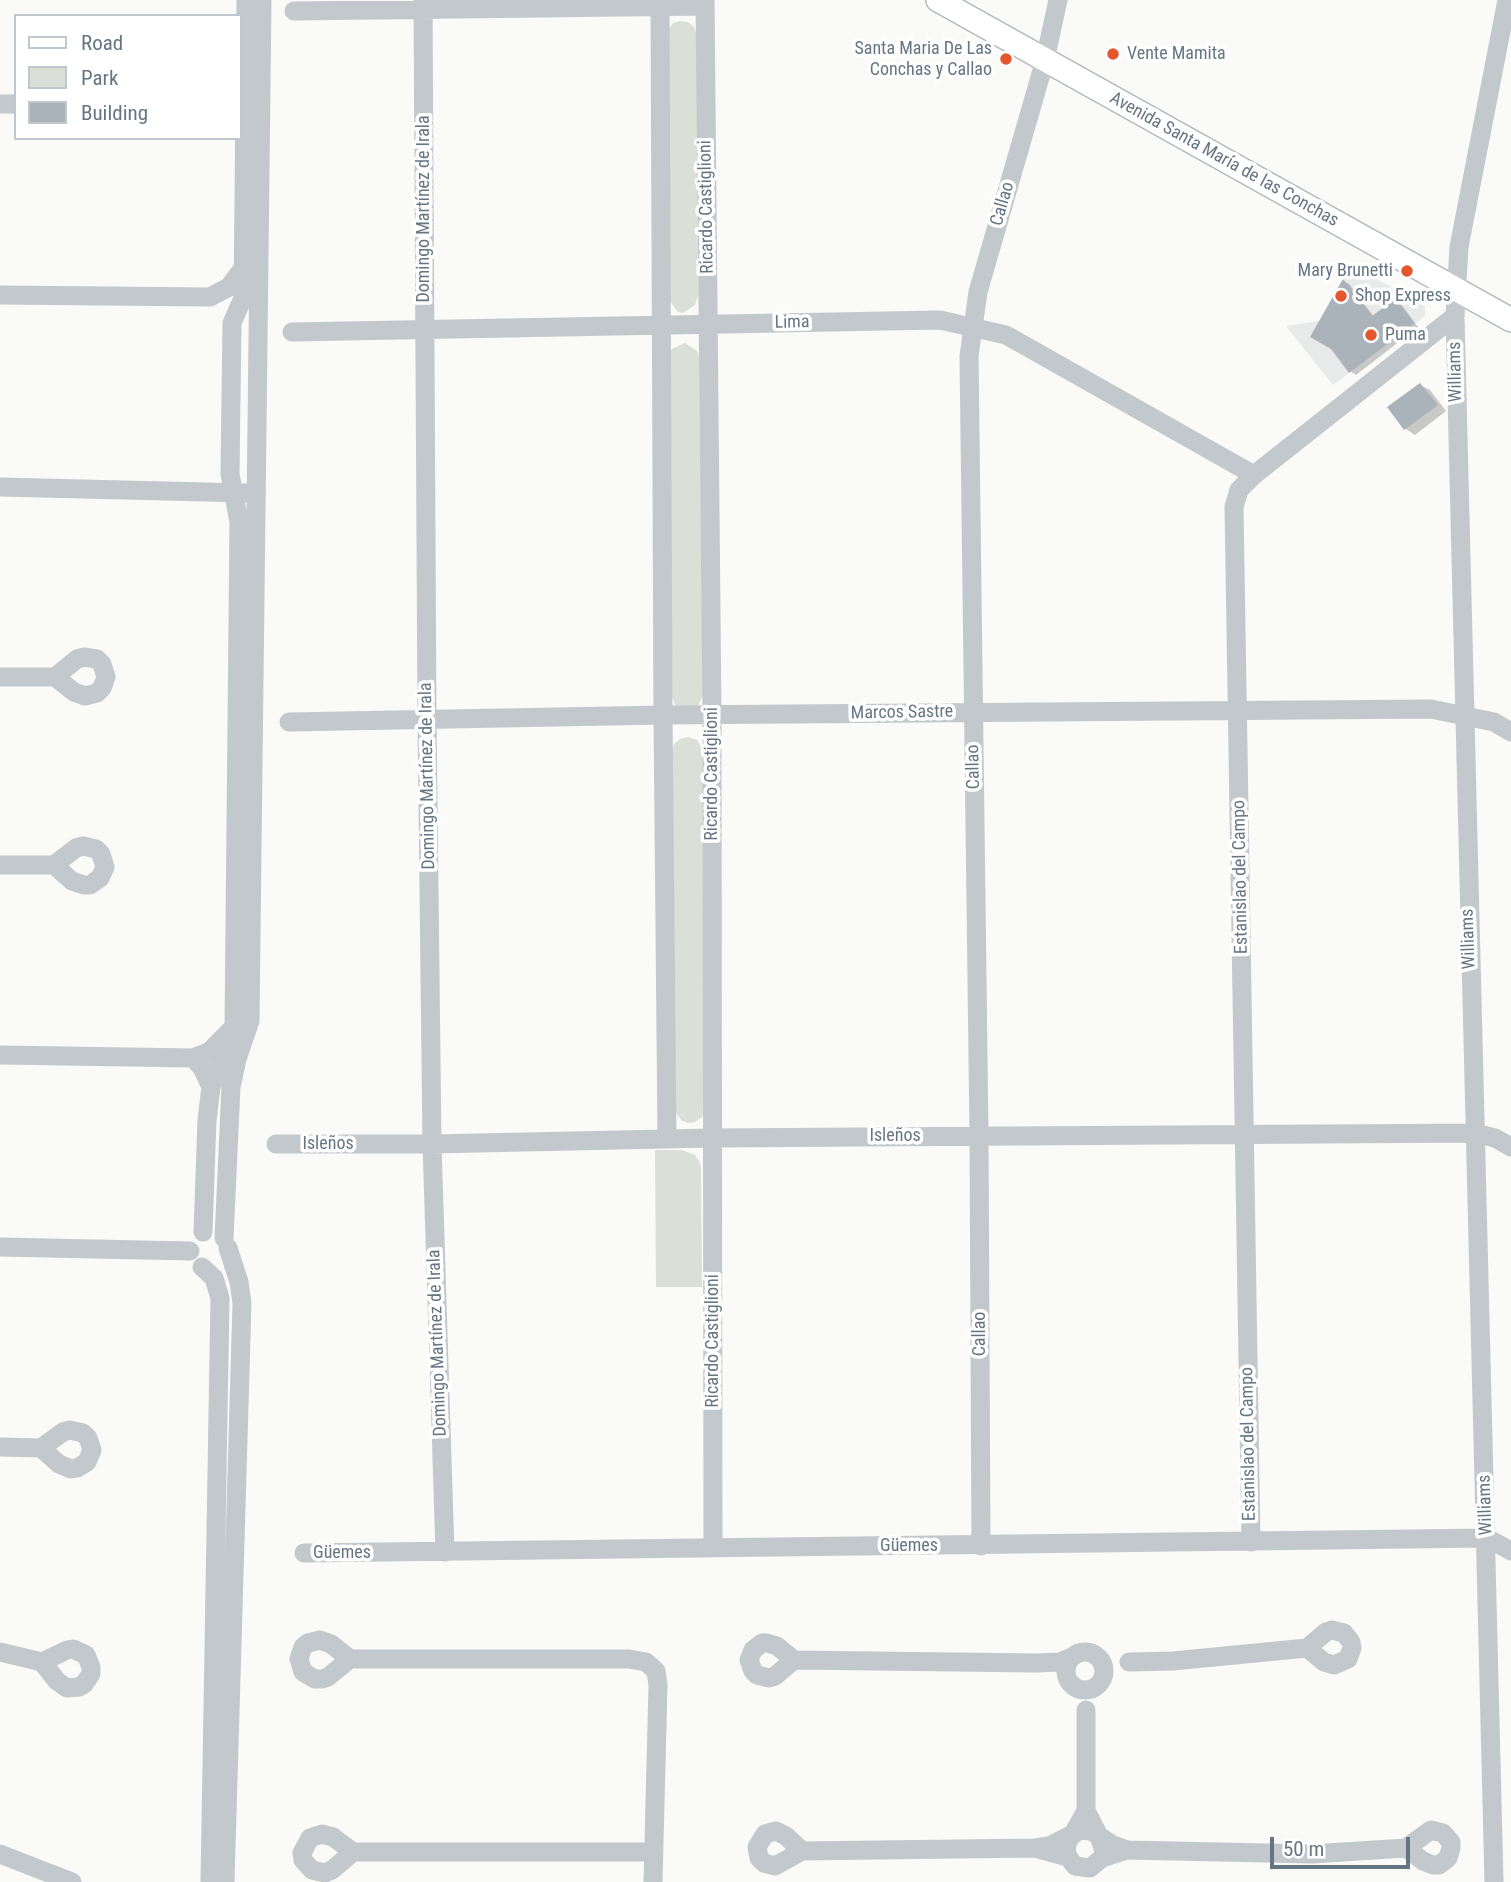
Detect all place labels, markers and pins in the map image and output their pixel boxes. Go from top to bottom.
place label: Santa Maria De Las Conchas y Callao [854,38,992,80]
place label: Vente Mamita [1127,43,1226,65]
marker: Vente Mamita [1105,46,1121,62]
marker: Santa Maria De Las Conchas y Callao [998,51,1014,67]
place label: Mary Brunetti [1298,260,1393,282]
marker: Mary Brunetti [1399,263,1415,279]
place label: Shop Express [1355,285,1451,307]
marker: Shop Express [1333,288,1349,304]
place label: Puma [1385,324,1426,346]
marker: Puma [1363,327,1379,343]

